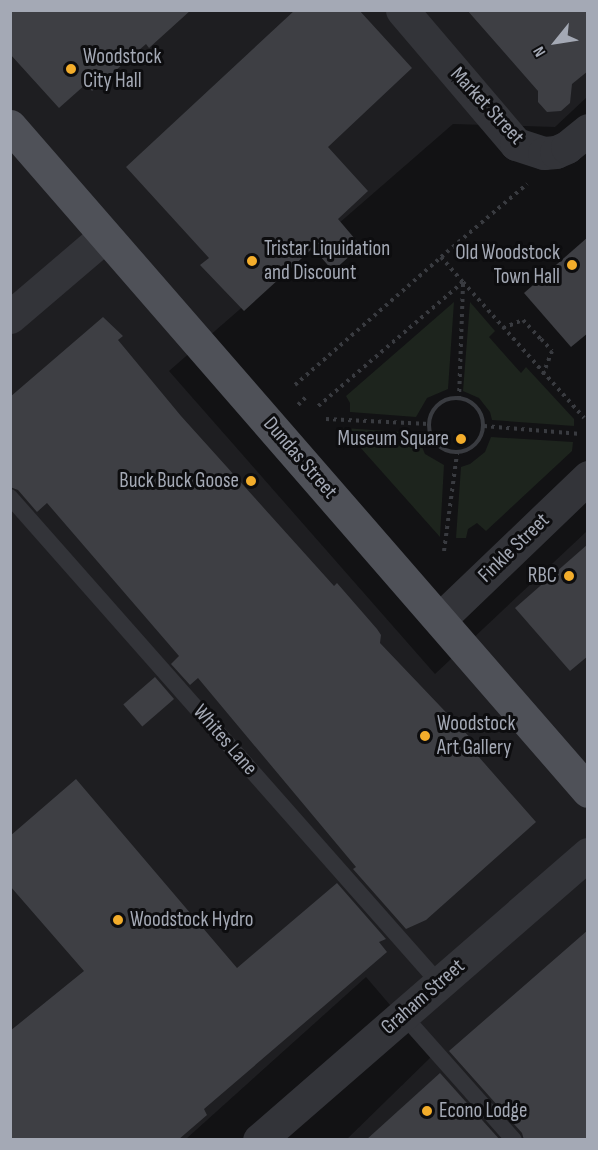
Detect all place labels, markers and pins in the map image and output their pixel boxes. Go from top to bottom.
place label: Woodstock City Hall [83,44,161,94]
marker: Woodstock City Hall [64,62,78,76]
place label: Tristar Liquidation and Discount [264,236,390,286]
place label: Old Woodstock Town Hall [455,240,560,290]
marker: Tristar Liquidation and Discount [245,254,259,268]
marker: Old Woodstock Town Hall [565,258,579,272]
place label: Museum Square [337,426,449,452]
marker: Museum Square [454,432,468,446]
place label: Buck Buck Goose [119,468,239,494]
marker: Buck Buck Goose [244,474,258,488]
place label: RBC [528,563,557,589]
marker: RBC [562,569,576,583]
place label: Woodstock Art Gallery [437,711,515,761]
marker: Woodstock Art Gallery [418,729,432,743]
place label: Woodstock Hydro [130,907,254,933]
marker: Woodstock Hydro [111,913,125,927]
place label: Econo Lodge [439,1098,527,1124]
marker: Econo Lodge [420,1104,434,1118]

